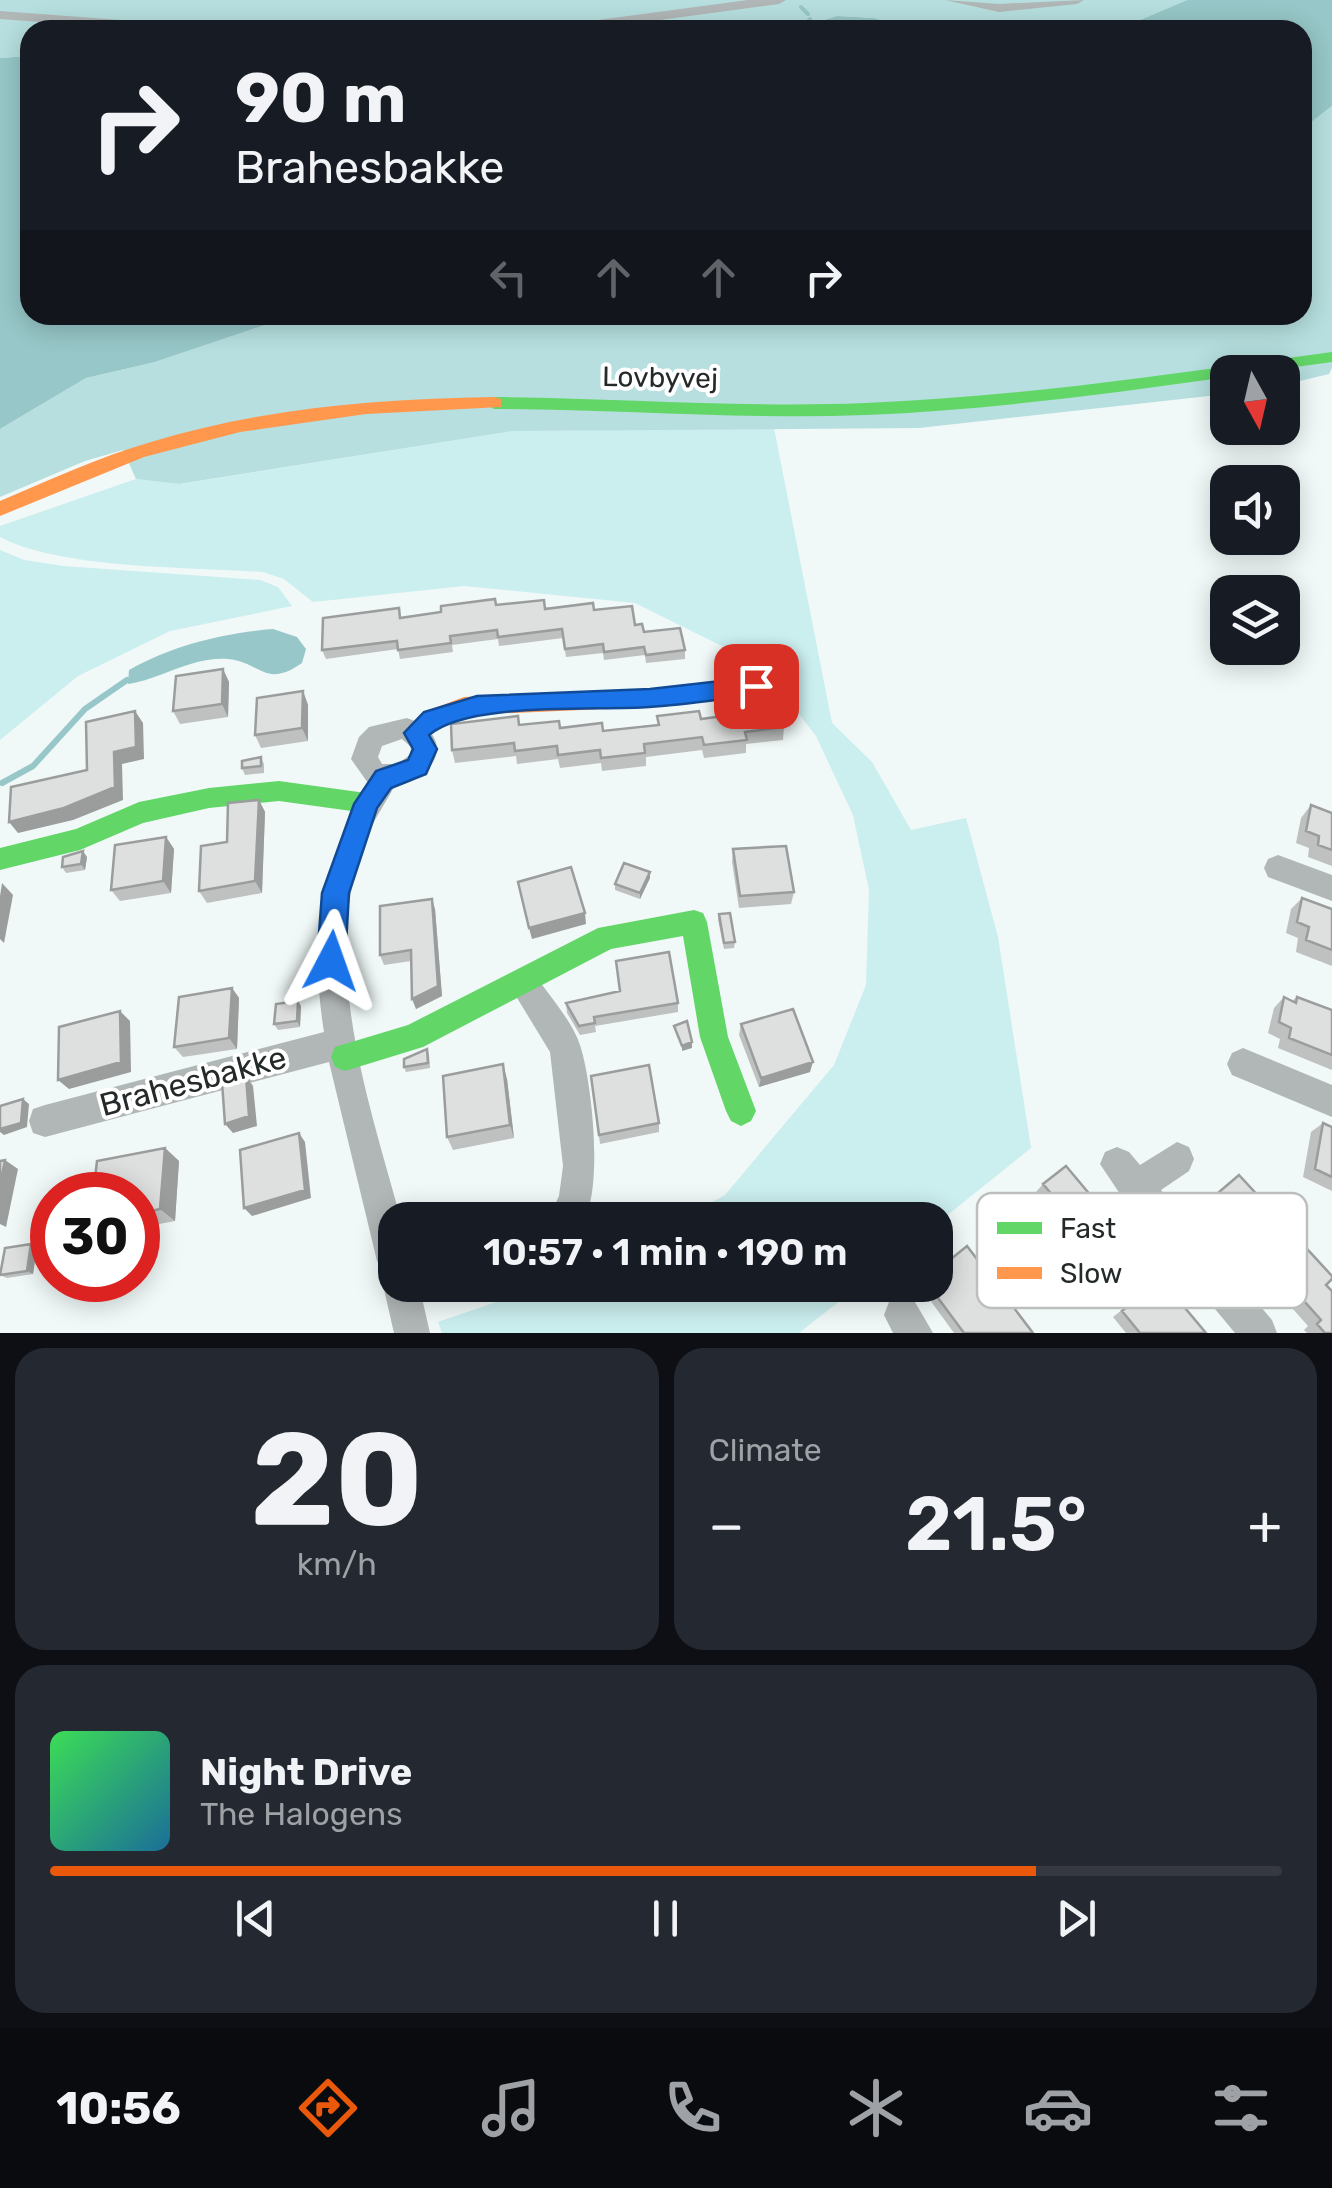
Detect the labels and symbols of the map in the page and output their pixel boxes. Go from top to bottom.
north arrow [1210,355,1300,445]
street label: Lovbyvej [602,360,718,395]
pin [714,644,799,729]
position arrow [279,909,383,1013]
street label: Brahesbakke [96,1038,290,1124]
speed limit sign: 30 [30,1172,160,1302]
legend [977,1193,1307,1308]
text: Fast [1060,1212,1116,1245]
text: Slow [1060,1257,1122,1290]

